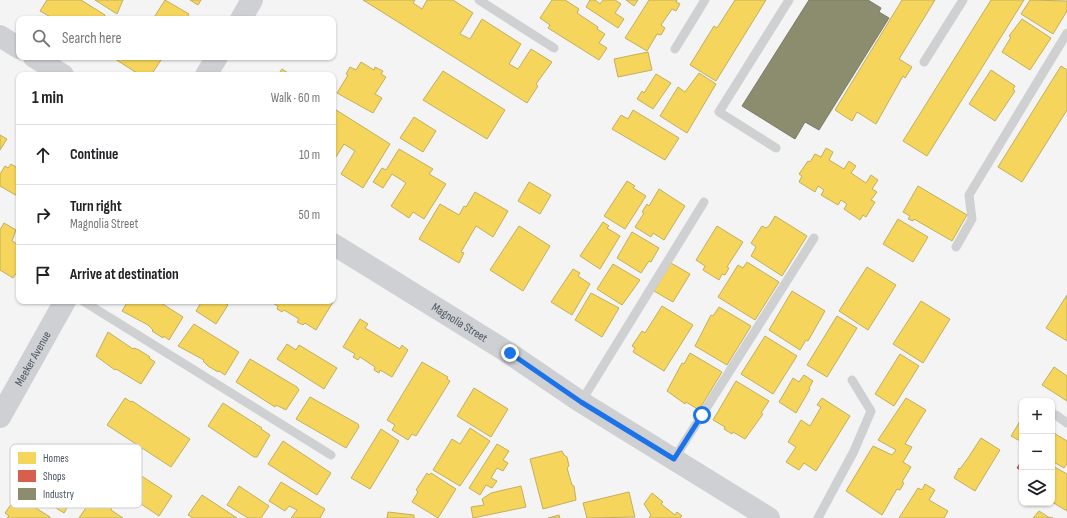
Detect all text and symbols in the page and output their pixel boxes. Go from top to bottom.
search box [16,16,336,60]
icon: search [30,27,52,49]
text: Search here [62,29,122,48]
text: 1 min [32,88,64,108]
text: Walk · 60 m [271,90,320,106]
icon: ahead [32,144,54,166]
text: Continue [70,145,119,164]
text: 10 m [299,147,320,163]
text: Turn right [70,197,122,216]
icon: right [32,204,54,226]
text: 50 m [299,207,320,223]
text: Magnolia Street [70,216,138,232]
icon: arrive [32,264,54,286]
text: Arrive at destination [70,265,179,284]
street label: Magnolia Street [429,300,491,346]
street label: Meeker Avenue [12,328,55,389]
route end [501,344,519,362]
map controls [1019,398,1055,506]
button: + [1019,398,1055,434]
route start [693,406,711,424]
button: − [1019,434,1055,470]
legend [10,444,142,508]
text: Homes [43,452,69,465]
text: Shops [43,470,66,483]
button: layers [1019,470,1055,506]
text: Industry [43,488,75,501]

